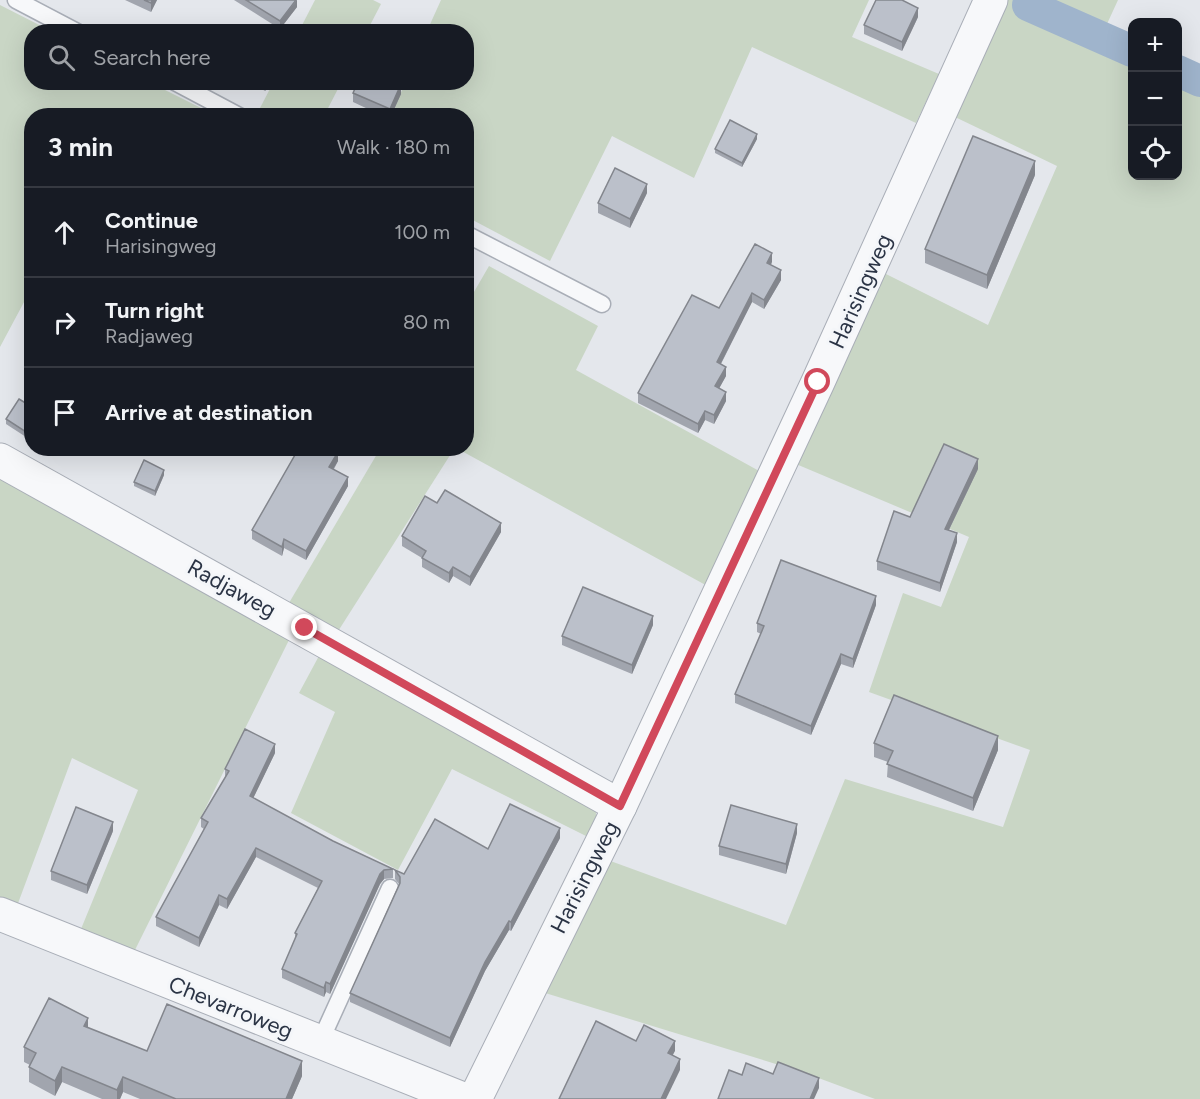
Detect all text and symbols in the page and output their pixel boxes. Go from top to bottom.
map controls [1128,18,1182,180]
button: + [1128,18,1182,72]
search box [24,24,474,90]
icon: search [45,41,78,74]
text: Search here [93,44,211,71]
button: − [1128,72,1182,126]
button: locate [1128,126,1182,180]
text: 3 min [48,131,113,163]
text: Walk · 180 m [337,135,450,159]
text: Continue [105,207,198,234]
icon: ahead [48,216,81,249]
text: 100 m [394,220,450,244]
street label: Harisingweg [823,230,898,353]
text: Harisingweg [105,234,217,258]
text: Turn right [105,297,204,324]
icon: right [48,306,81,339]
text: 80 m [403,310,450,334]
text: Radjaweg [105,324,193,348]
route start [804,368,830,394]
icon: arrive [48,396,81,429]
text: Arrive at destination [105,399,313,426]
street label: Radjaweg [183,553,281,624]
route end [291,614,317,640]
street label: Harisingweg [545,816,624,938]
street label: Chevarroweg [165,970,297,1045]

